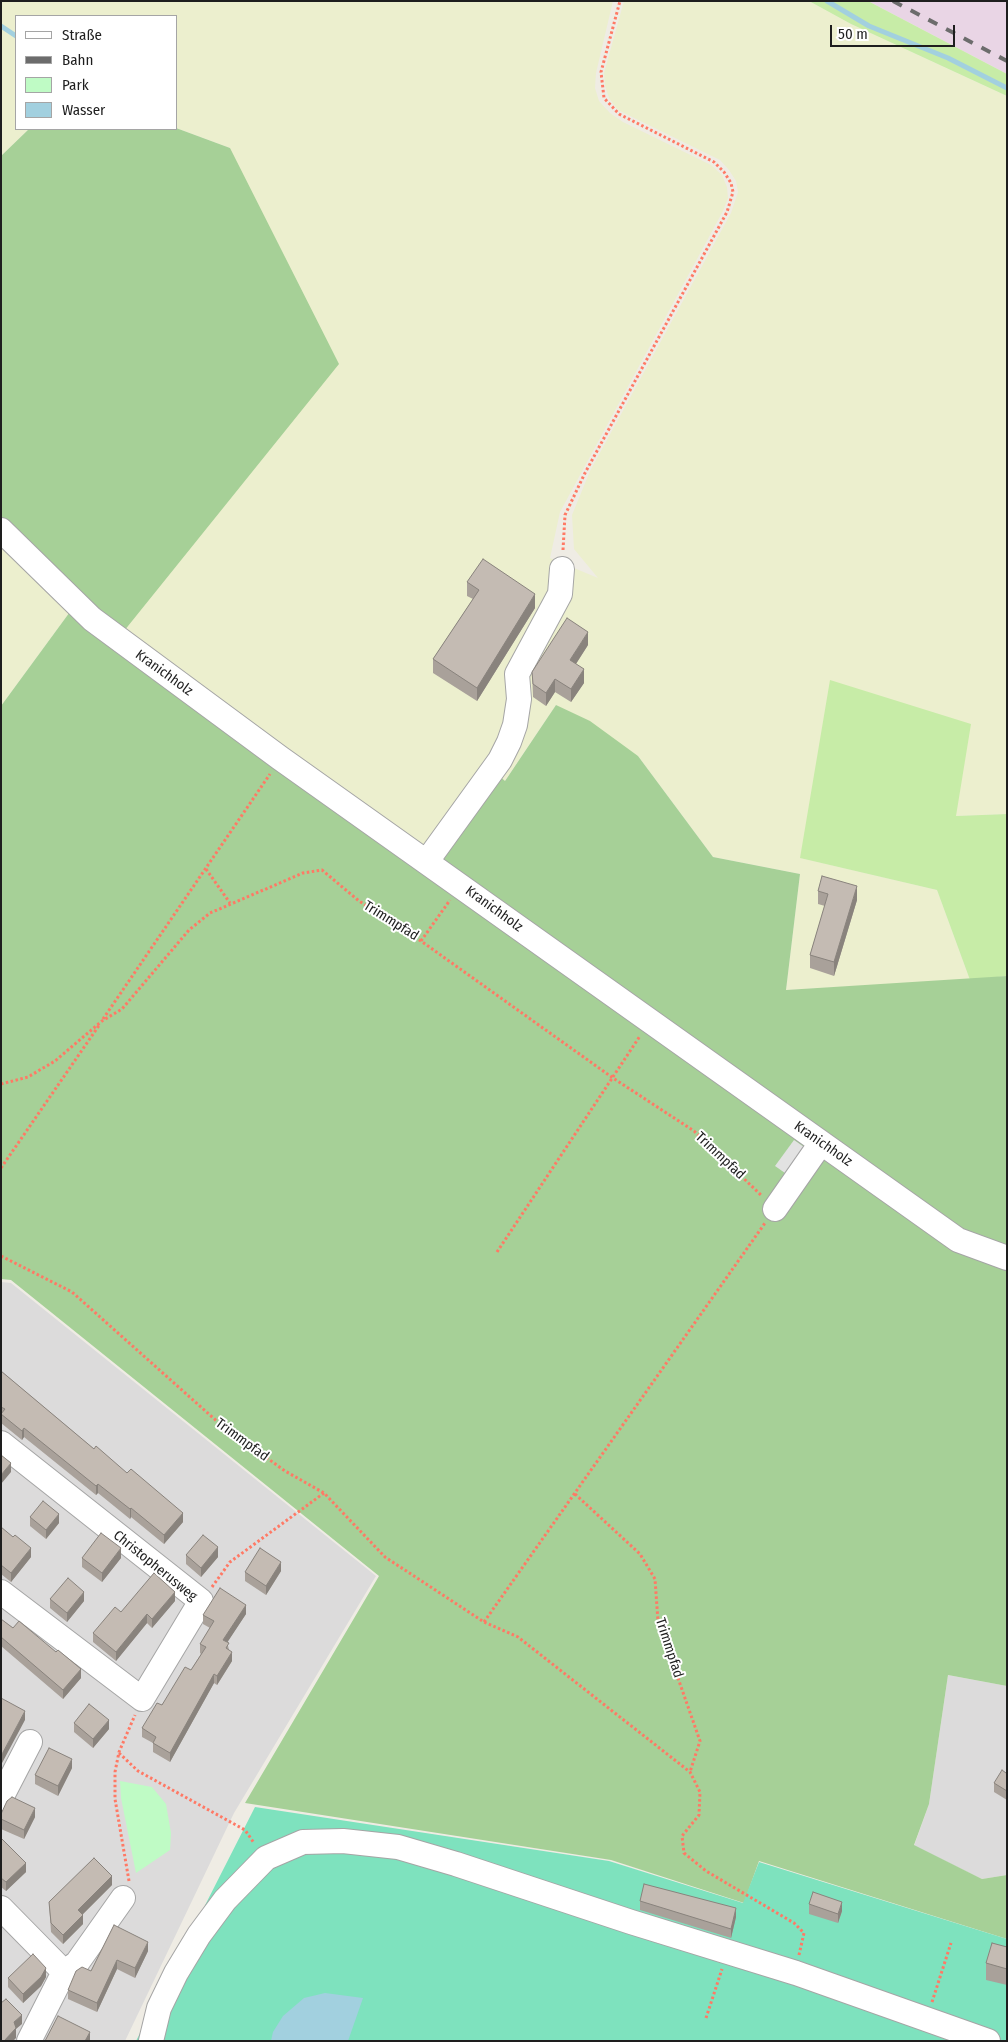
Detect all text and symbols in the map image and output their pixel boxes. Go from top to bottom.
legend [15,15,178,130]
scale bar [833,15,958,47]
text: 50 m [838,25,868,43]
text: Straße [62,26,102,44]
text: Bahn [62,51,93,69]
text: Park [62,76,89,94]
text: Wasser [62,101,105,119]
street label: Kranichholz [132,646,196,700]
street label: Kranichholz [462,882,526,936]
street label: Trimmpfad [360,897,422,945]
street label: Kranichholz [791,1118,855,1170]
street label: Trimmpfad [692,1129,748,1183]
street label: Trimmpfad [212,1415,272,1465]
street label: Christopherusweg [110,1527,200,1605]
street label: Trimmpfad [651,1616,687,1680]

